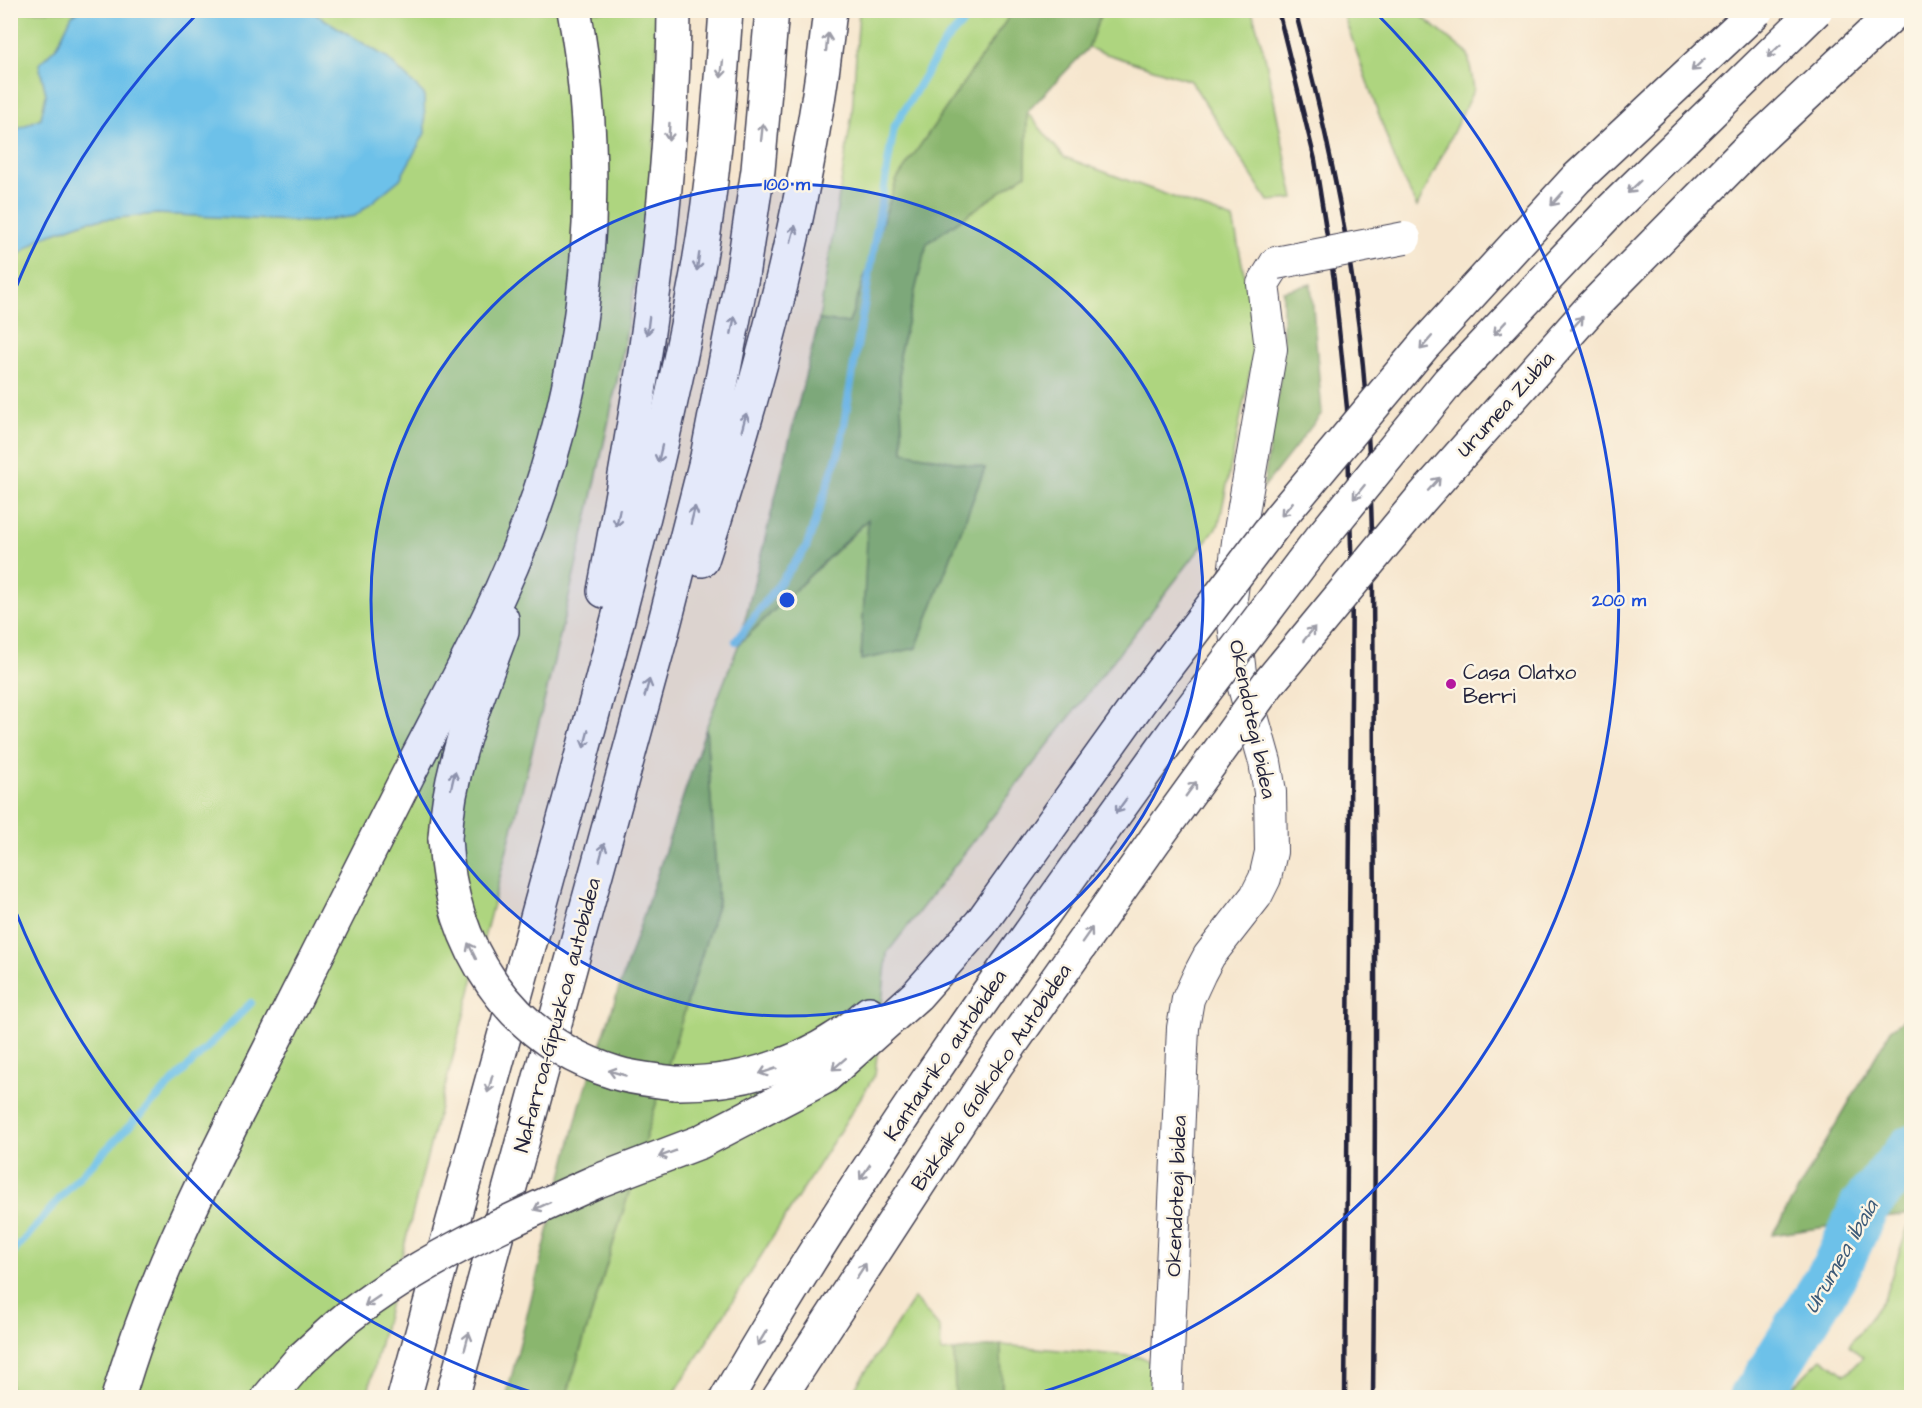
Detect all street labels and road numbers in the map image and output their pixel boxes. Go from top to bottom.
street label: Urumea Zubia [1450,345,1561,464]
street label: Okendotegi bidea [1220,637,1284,802]
street label: Nafarroa-Gipuzkoa autobidea [507,874,609,1156]
street label: Bizkaiko Golkoko Autobidea [904,958,1079,1197]
street label: Kantauriko autobidea [877,964,1014,1147]
street label: Okendotegi bidea [1159,1115,1196,1277]

